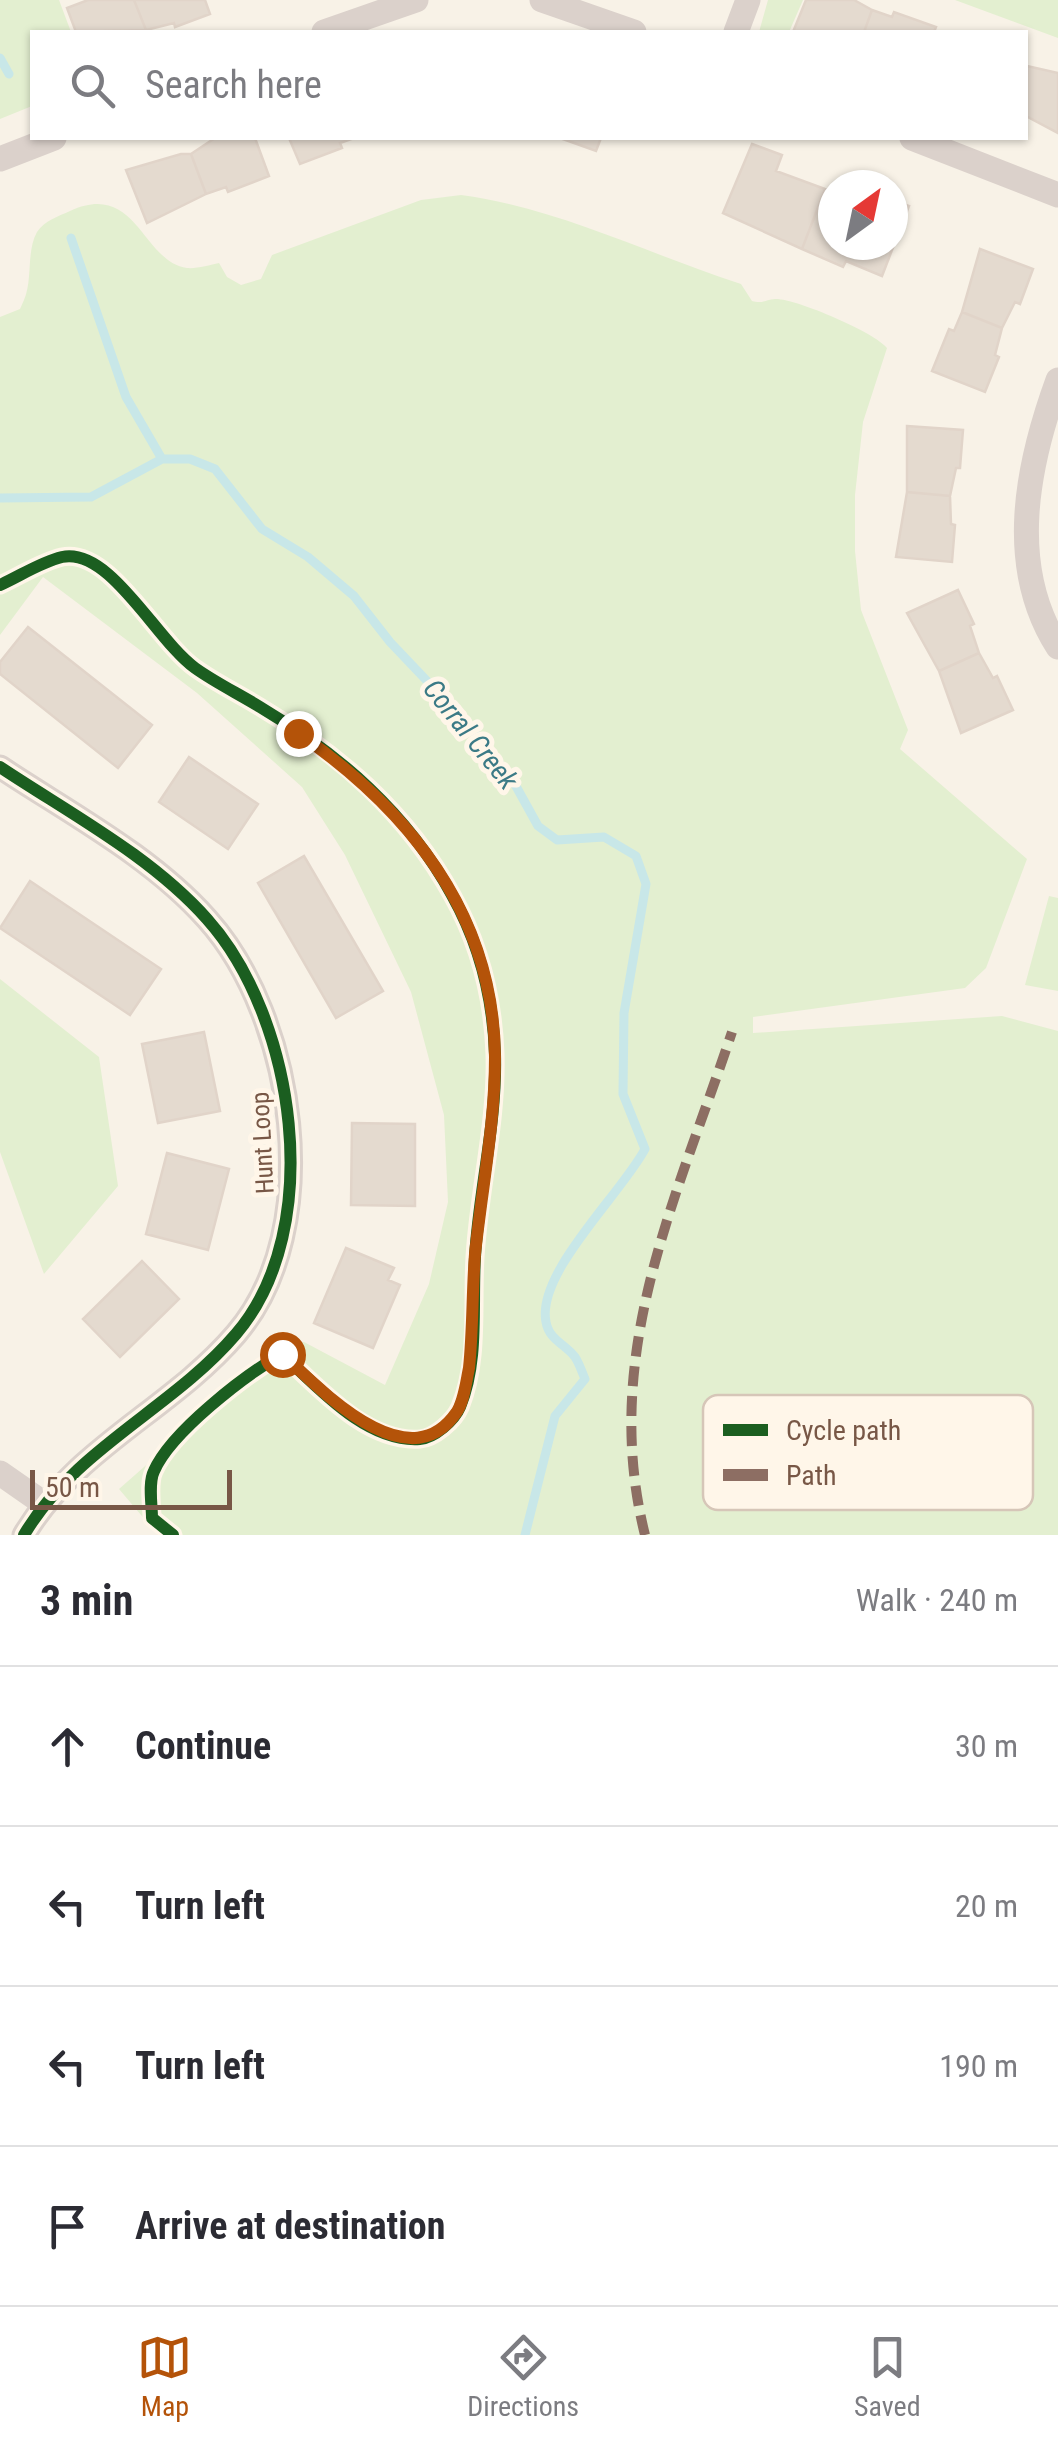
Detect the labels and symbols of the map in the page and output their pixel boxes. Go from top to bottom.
north arrow [818,170,908,260]
water label: Corral Creek [416,673,525,796]
route end [276,711,322,757]
street label: Hunt Loop [245,1091,280,1195]
route start [260,1332,306,1378]
legend [703,1395,1033,1510]
text: Cycle path [786,1414,901,1447]
text: Path [786,1459,837,1492]
scale bar [30,1465,232,1510]

